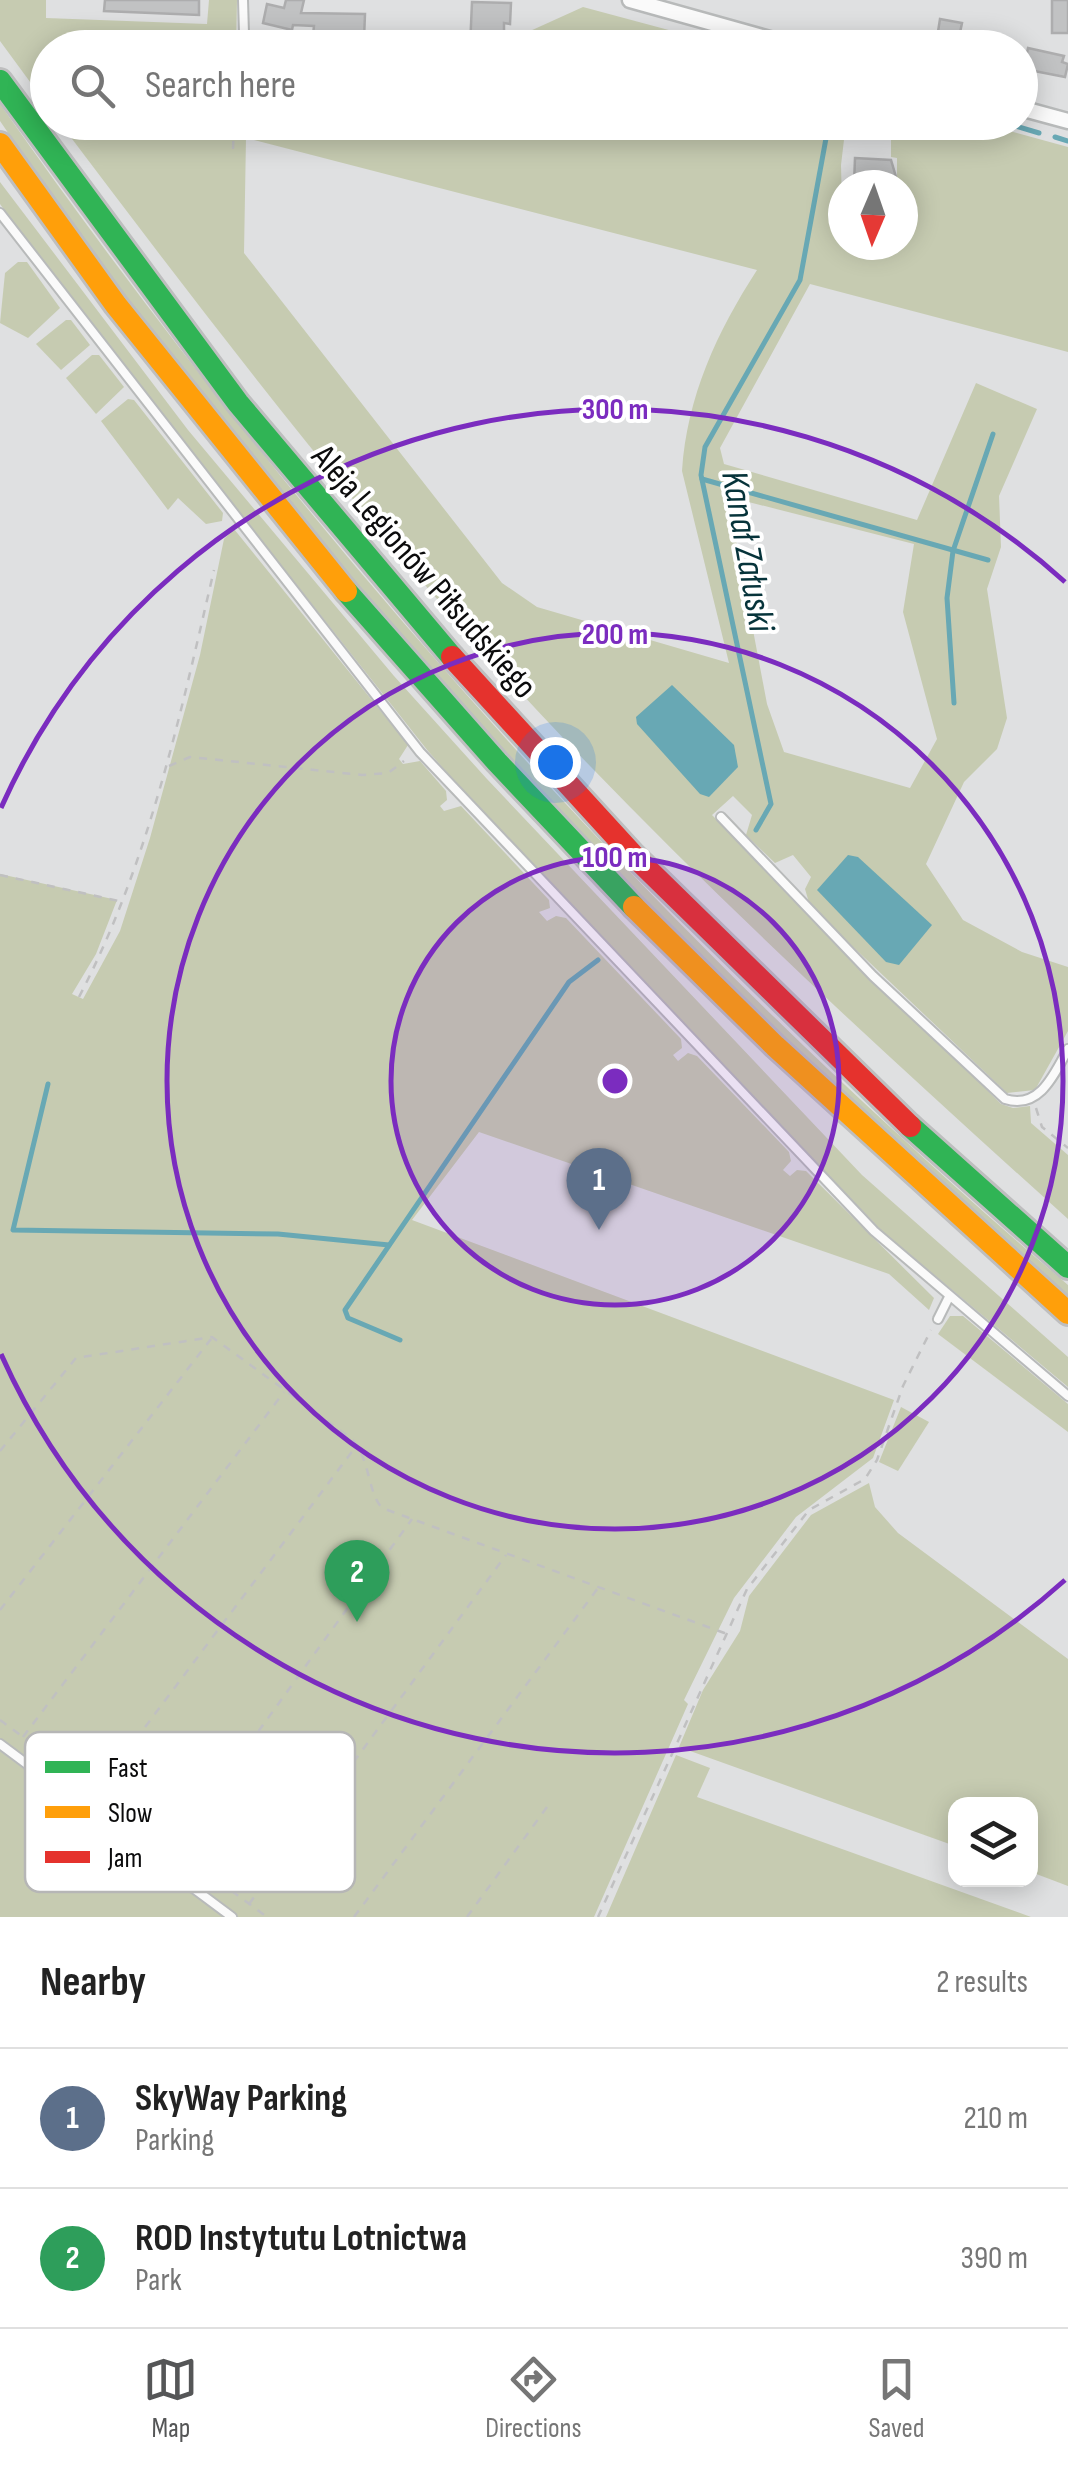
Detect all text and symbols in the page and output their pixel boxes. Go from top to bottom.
search box [30,30,1038,140]
icon: search [65,58,120,113]
text: Search here [145,63,296,108]
north arrow [828,170,918,260]
text: 300 m [582,392,648,428]
street label: Aleja Legionów Piłsudskiego [301,436,546,708]
water label: Kanał Załuski [711,467,784,636]
text: 200 m [582,617,648,653]
your location [530,737,581,788]
text: 100 m [583,840,647,876]
centre of rings [597,1063,633,1099]
pin: 1 [566,1148,632,1230]
pin: 2 [324,1540,390,1622]
legend [25,1732,355,1892]
text: Fast [108,1752,147,1785]
text: Slow [108,1797,153,1830]
map controls [948,1797,1038,1887]
button: layers [948,1797,1038,1887]
text: Jam [107,1842,143,1875]
text: Nearby [40,1957,146,2008]
text: 2 results [936,1963,1028,2002]
text: SkyWay Parking [135,2076,347,2121]
text: 1 [66,2099,79,2138]
text: 210 m [964,2099,1028,2138]
text: Parking [135,2121,214,2160]
text: ROD Instytutu Lotnictwa [135,2216,467,2261]
text: 2 [65,2239,80,2278]
text: 390 m [961,2239,1028,2278]
text: Park [135,2261,182,2300]
tab: Map [143,2352,198,2445]
tab: Directions [485,2352,582,2445]
tab: Saved [868,2352,925,2445]

